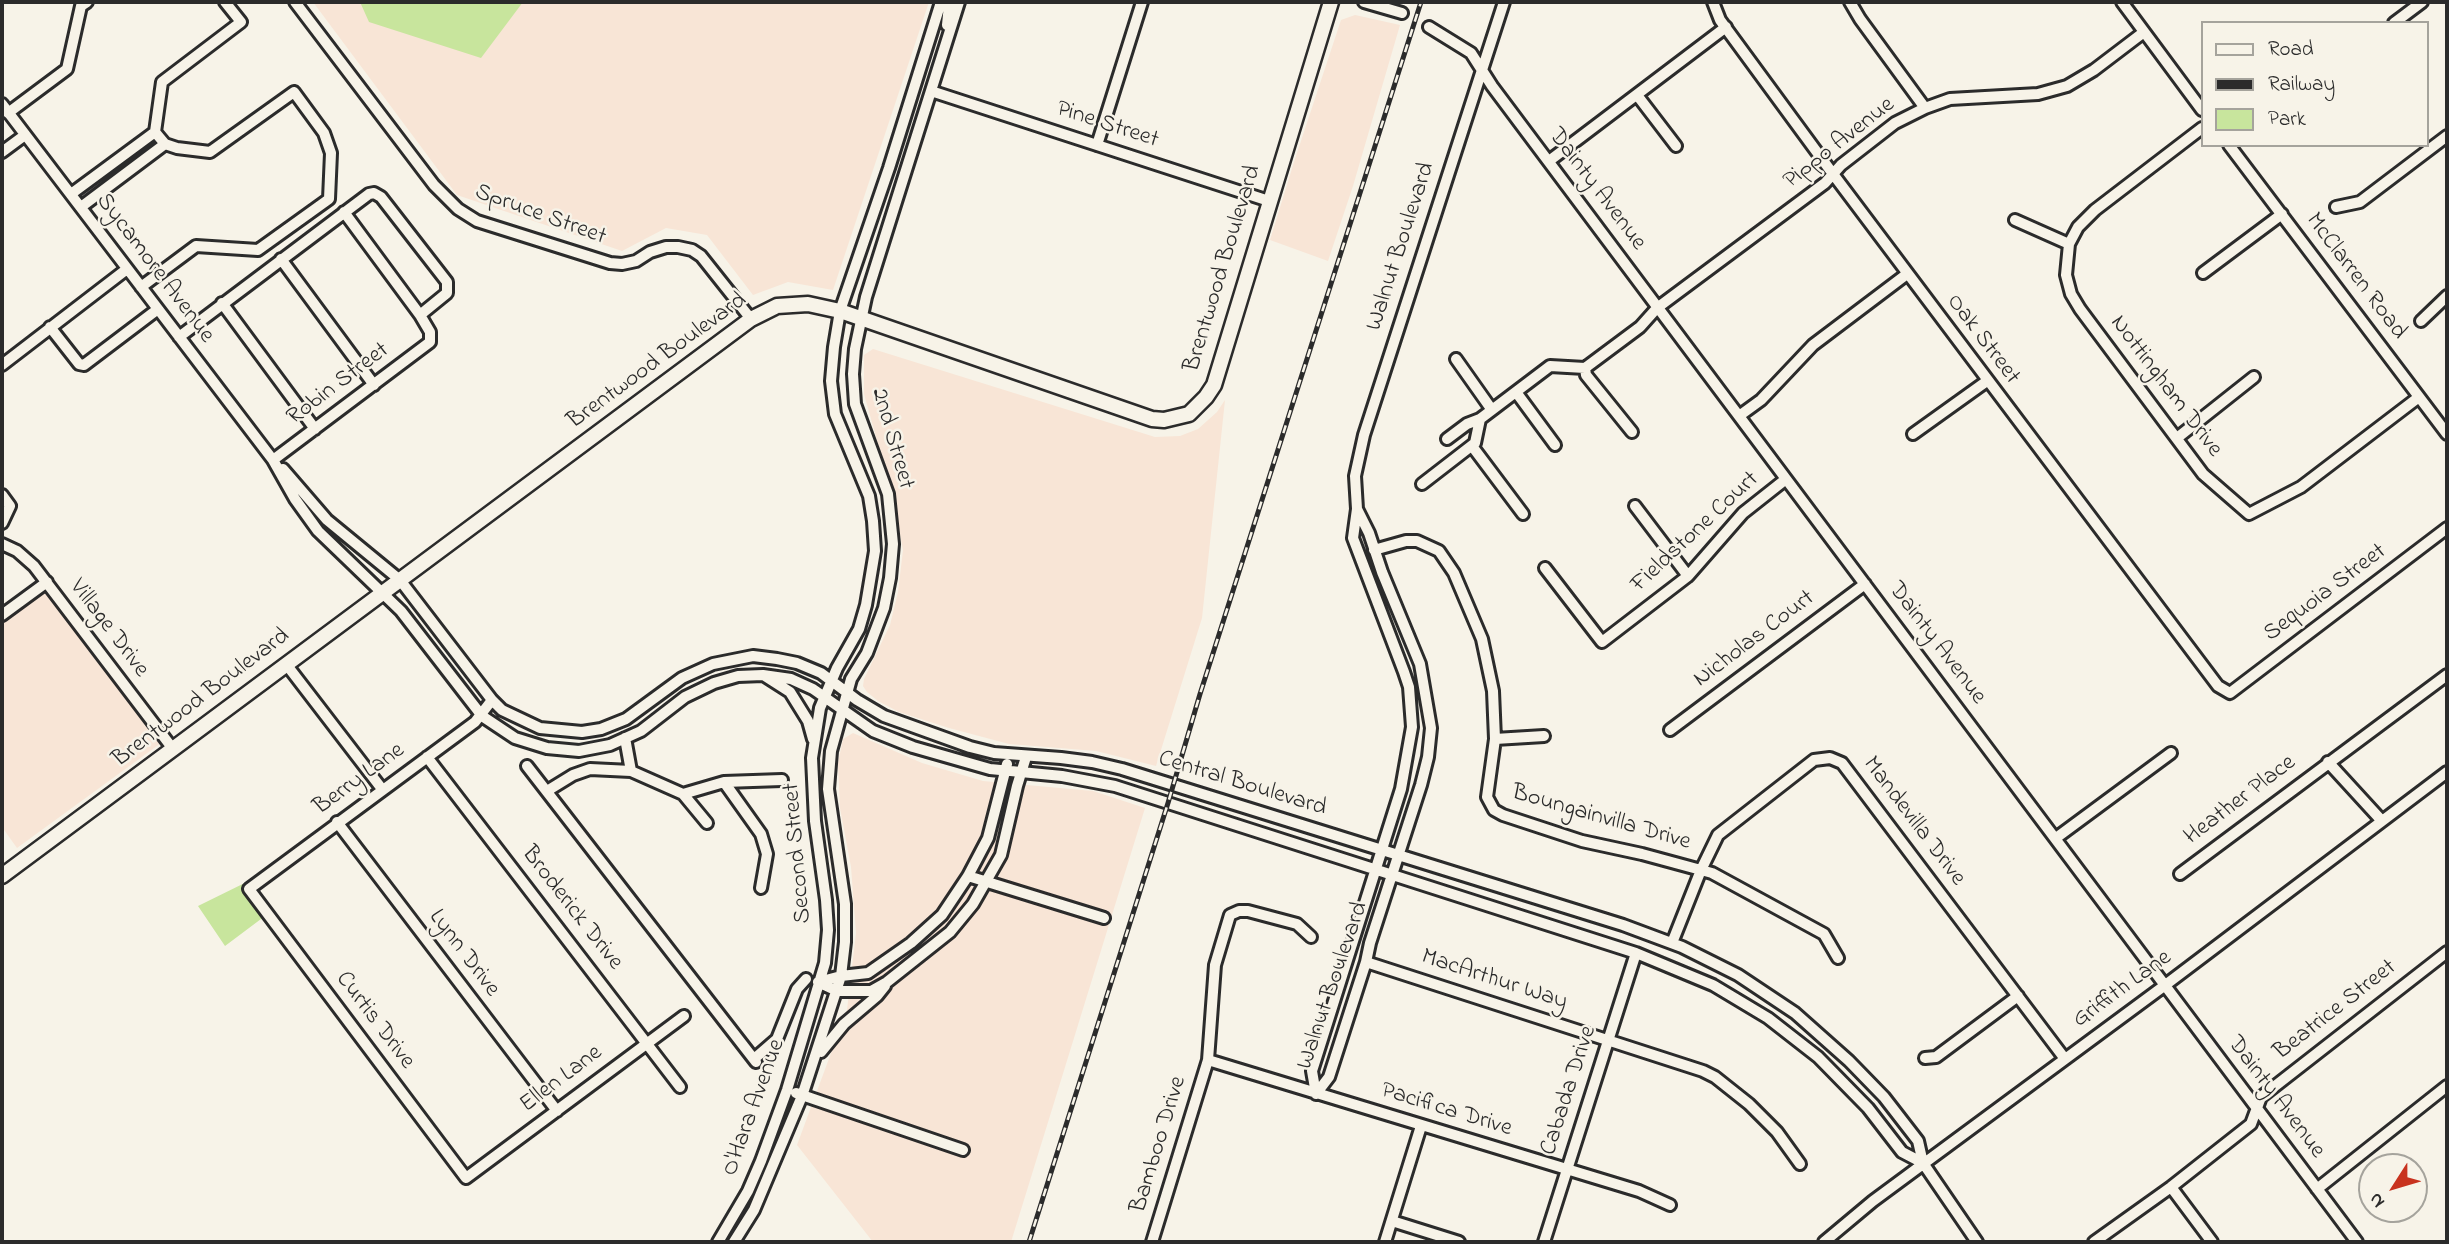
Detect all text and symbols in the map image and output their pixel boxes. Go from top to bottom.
legend [2200,21,2428,147]
text: Road [2268,35,2314,65]
text: Railway [2268,70,2335,100]
street label: Pippo Avenue [1779,92,1901,196]
street label: Pine Street [1052,96,1162,156]
text: Park [2268,105,2306,135]
street label: Dainty Avenue [1541,123,1651,257]
street label: Walnut Boulevard [1361,159,1443,335]
street label: Brentwood Boulevard [1179,162,1269,376]
street label: Spruce Street [470,179,610,253]
street label: Sycamore Avenue [88,188,220,350]
street label: McClarren Road [2298,208,2412,346]
street label: Brentwood Boulevard [563,287,753,437]
street label: Oak Street [1939,289,2025,391]
street label: Nottingham Drive [2102,310,2228,464]
street label: Robin Street [282,337,396,433]
street label: 2nd Street [863,385,919,493]
street label: Fieldstone Court [1626,466,1766,600]
street label: Sequoia Street [2259,539,2393,649]
street label: Village Drive [62,574,154,684]
street label: Dainty Avenue [1881,577,1991,711]
street label: Nicholas Court [1689,585,1821,695]
street label: Brentwood Boulevard [108,623,296,775]
street label: Berry Lane [309,737,411,823]
street label: Central Boulevard [1154,746,1330,824]
street label: Heather Place [2180,750,2302,852]
street label: Mandevilla Drive [1855,752,1971,892]
street label: Boungainvilla Drive [1508,780,1694,858]
street label: Second Street [779,781,819,925]
street label: Broderick Drive [514,841,628,977]
street label: Walnut Boulevard [1292,898,1376,1074]
street label: Lynn Drive [421,905,505,1003]
street label: MacArthur Way [1417,944,1571,1018]
street label: Griffith Lane [2068,945,2178,1035]
street label: Beatrice Street [2269,954,2403,1068]
street label: Curtis Drive [328,966,420,1076]
street label: Cabada Drive [1536,1023,1604,1159]
street label: Dainty Avenue [2220,1031,2330,1165]
street label: O'Hara Avenue [717,1036,793,1180]
street label: Ellen Lane [515,1040,609,1120]
street label: Bamboo Drive [1126,1073,1194,1217]
street label: Pacifica Drive [1377,1077,1515,1145]
north arrow [2358,1153,2428,1223]
text: N [2363,1186,2392,1213]

